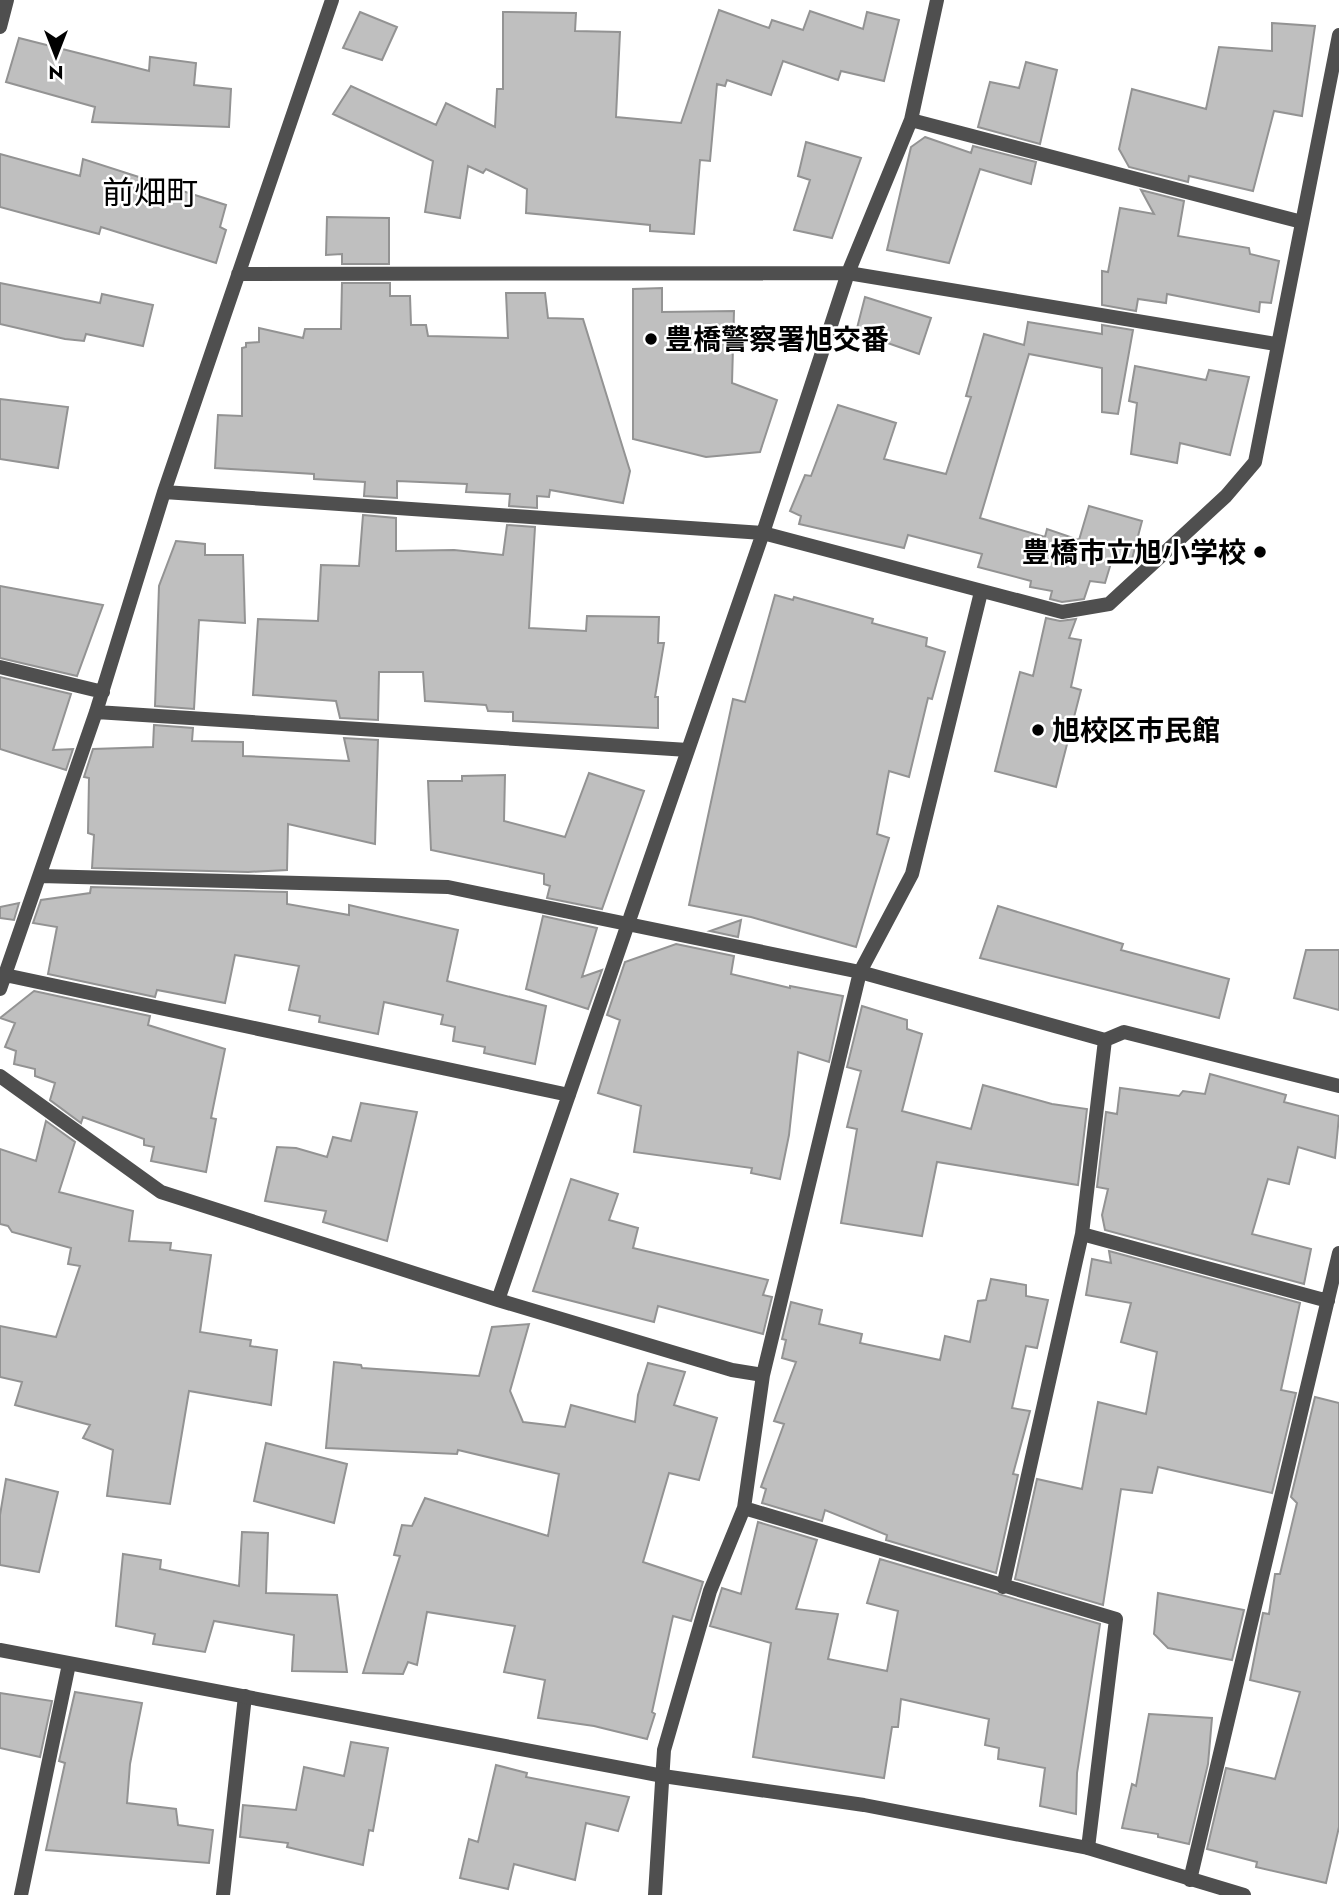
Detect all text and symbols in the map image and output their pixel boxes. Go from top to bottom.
north arrow [21,21,91,91]
text: N [48,59,64,86]
district label: 前畑町 [102,170,198,216]
place label: 豊橋警察署旭交番 [665,319,889,360]
marker: 豊橋警察署旭交番 [643,331,659,347]
place label: 豊橋市立旭小学校 [1022,532,1246,573]
marker: 豊橋市立旭小学校 [1252,544,1268,560]
place label: 旭校区市民館 [1052,710,1220,751]
marker: 旭校区市民館 [1030,722,1046,738]

